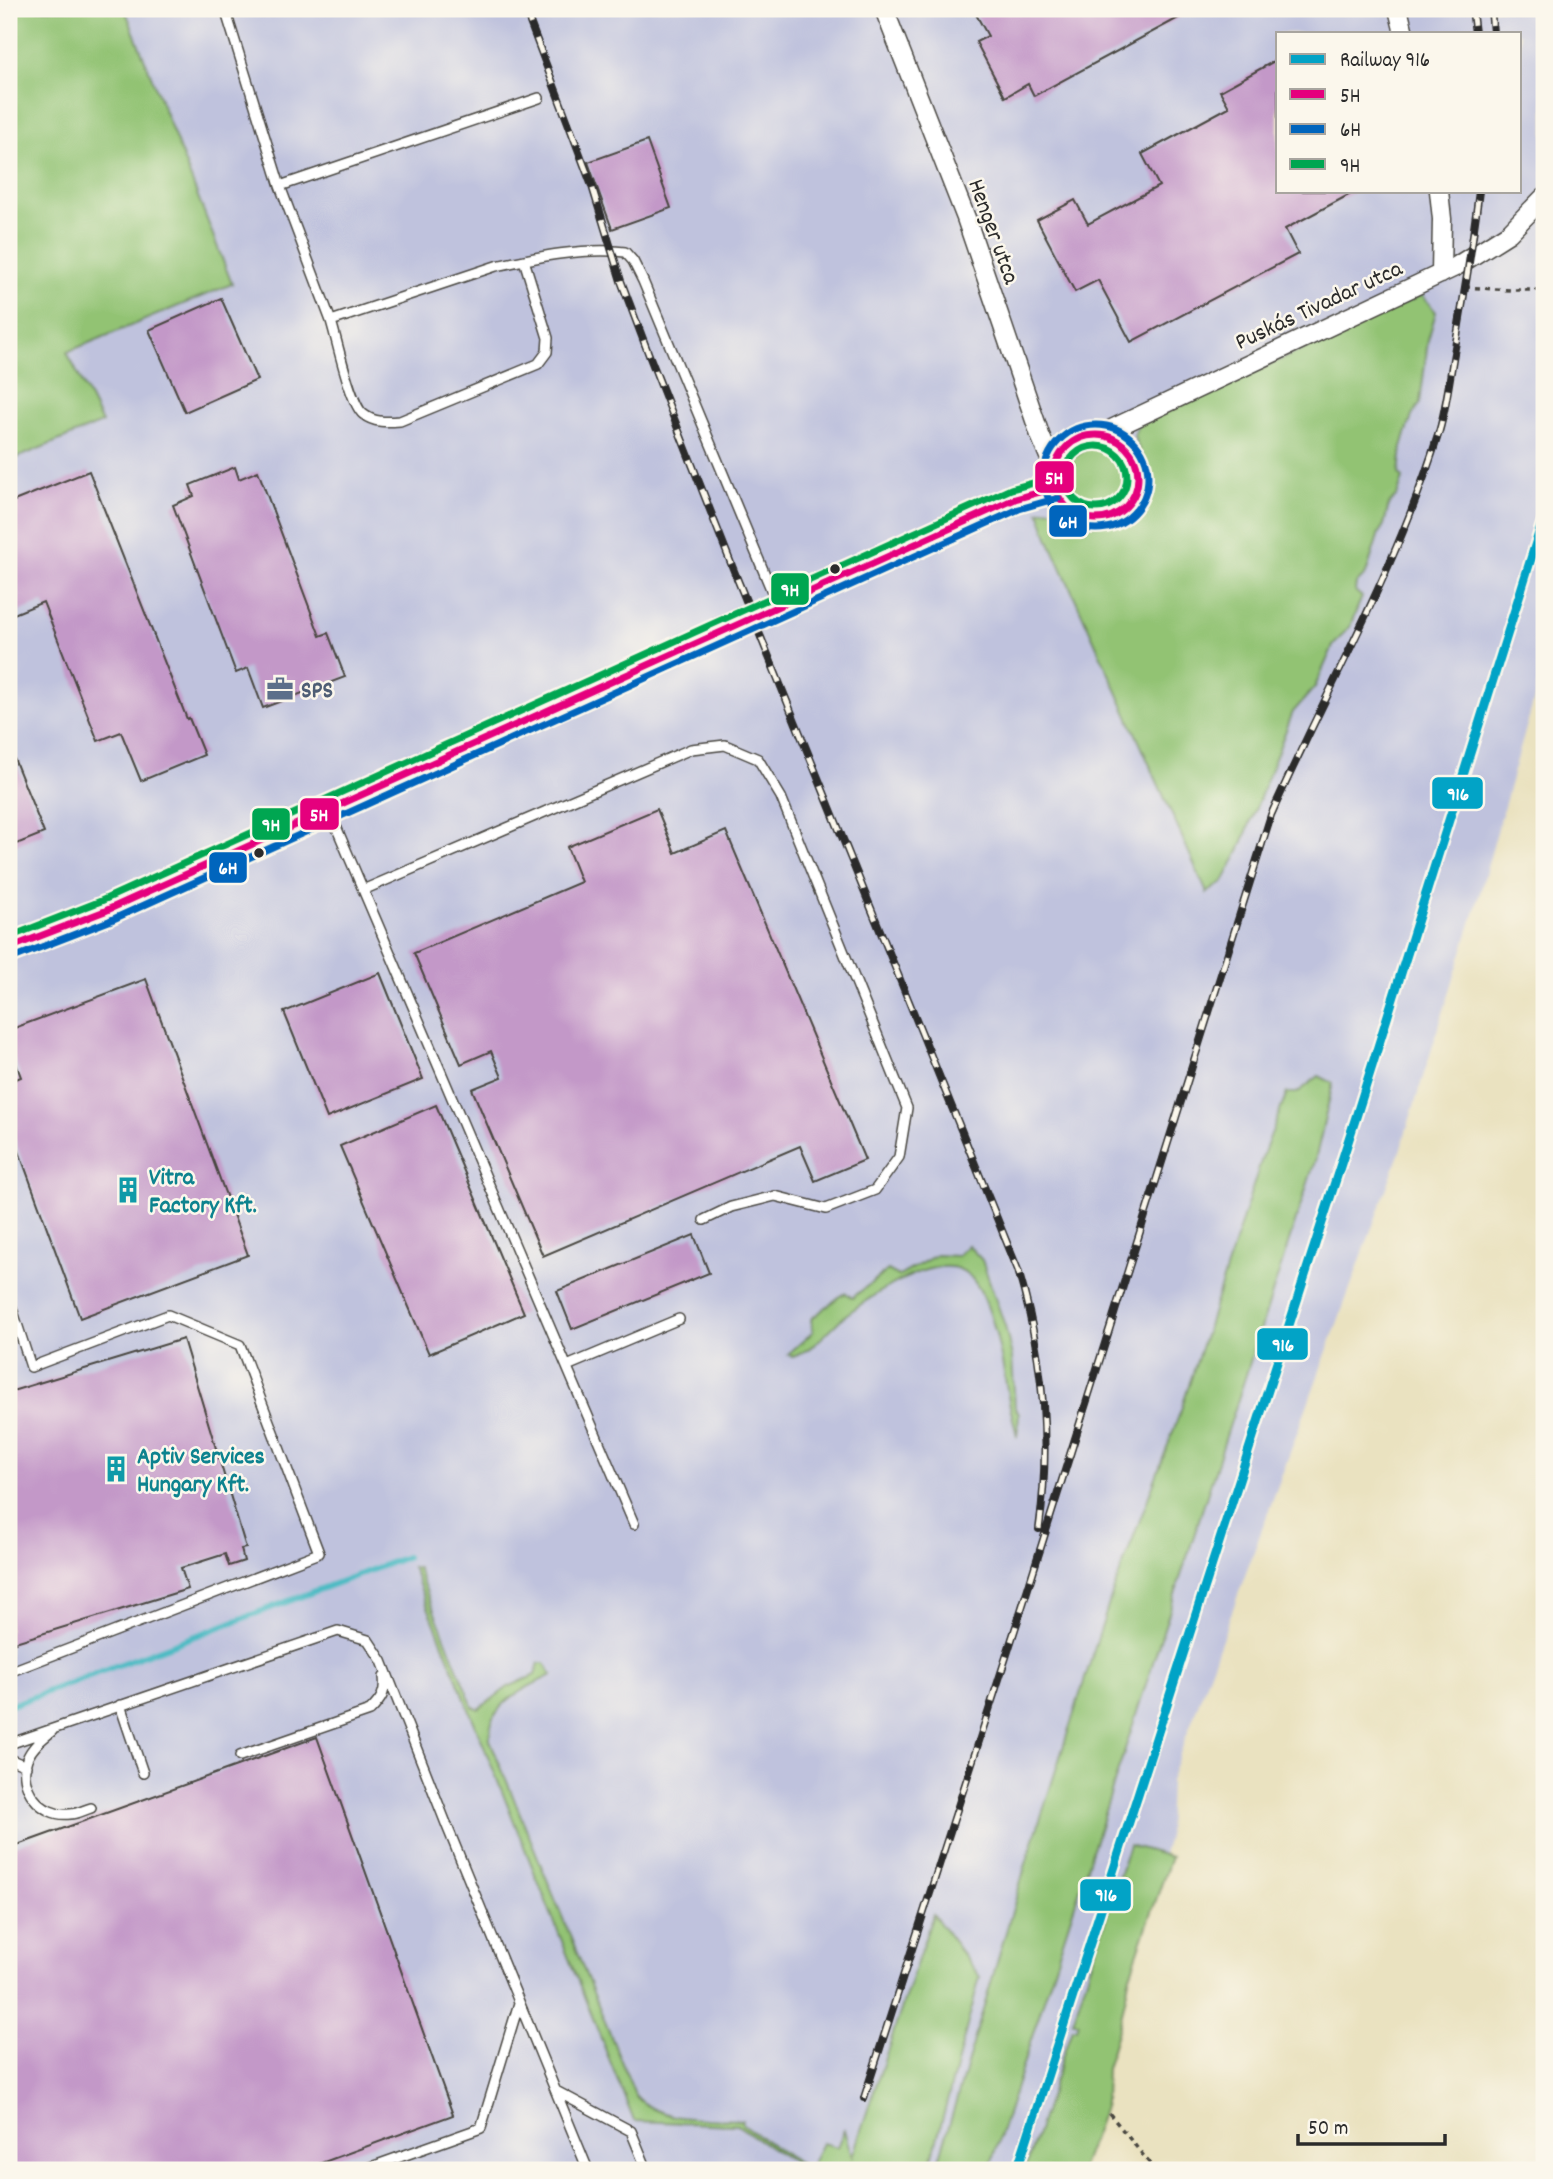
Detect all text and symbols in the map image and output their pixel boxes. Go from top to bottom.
legend [1276,32,1522,192]
text: Railway 916 [1340,47,1430,77]
text: 5H [1340,83,1360,113]
text: 6H [1340,117,1361,147]
text: 9H [1340,153,1360,183]
street label: Henger utca [957,175,1027,290]
street label: Puskás Tivadar utca [1230,253,1409,360]
line badge: 5H [1034,460,1075,494]
text: 5H [1045,467,1063,494]
line badge: 6H [1048,504,1088,538]
text: 6H [1058,511,1078,538]
unlabelled marker [828,562,842,576]
line badge: 9H [770,572,810,606]
text: 9H [781,579,799,606]
office icon: SPS [265,674,295,704]
place label: SPS [301,675,333,709]
line badge: 916 [1431,776,1484,810]
text: 916 [1447,783,1469,810]
line badge: 5H [299,797,340,831]
text: 5H [310,804,328,831]
line badge: 9H [251,807,291,841]
text: 9H [262,814,280,841]
unlabelled marker [252,846,266,860]
line badge: 6H [208,851,248,884]
text: 6H [218,857,238,884]
place label: Vitra Factory Kft. [149,1162,257,1224]
building icon: Vitra Factory Kft. [113,1175,143,1205]
line badge: 916 [1256,1327,1309,1361]
text: 916 [1272,1334,1294,1361]
place label: Aptiv Services Hungary Kft. [137,1441,265,1503]
building icon: Aptiv Services Hungary Kft. [101,1454,131,1484]
line badge: 916 [1079,1878,1132,1912]
text: 916 [1095,1884,1117,1911]
scale bar [1298,2102,1444,2146]
text: 50 m [1308,2115,1348,2145]

